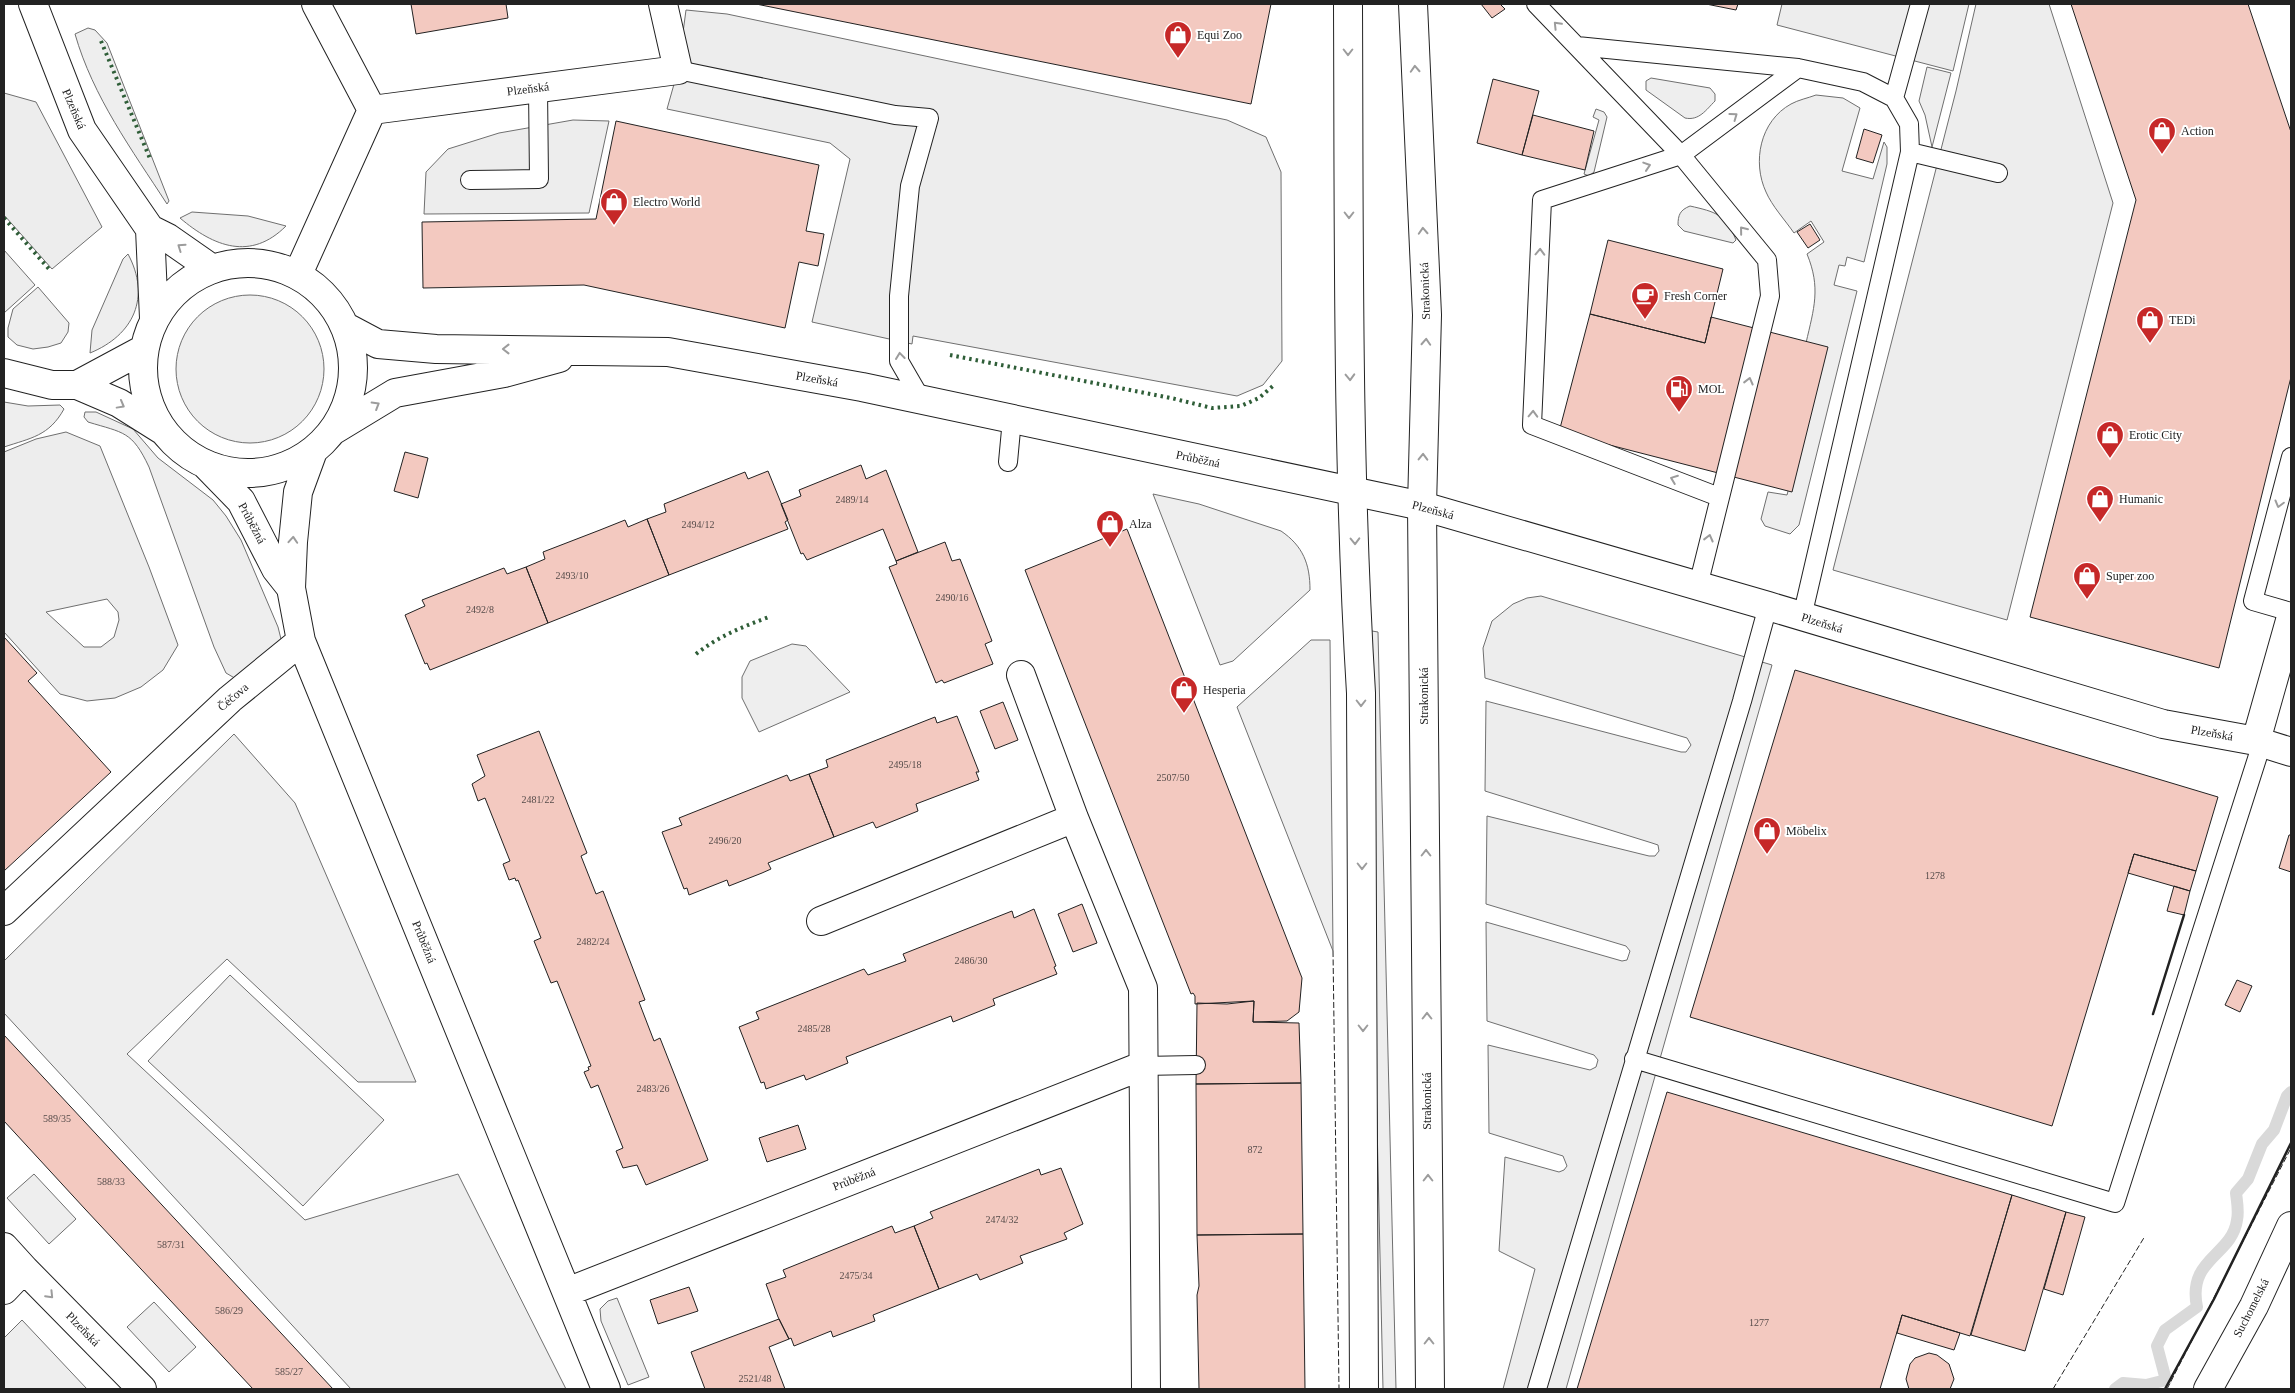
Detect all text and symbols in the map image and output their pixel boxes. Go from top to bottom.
shop icon: Equi Zoo [1163,20,1193,59]
one-way arrow [1553,22,1562,31]
place label: Equi Zoo [1197,28,1242,42]
one-way arrow [1343,49,1353,57]
one-way arrow [1410,65,1421,73]
street label: Plzeňská [506,79,551,99]
street label: Plzeňská [59,87,89,132]
one-way arrow [1728,113,1738,122]
shop icon: Action [2147,116,2177,155]
place label: Action [2181,124,2214,138]
one-way arrow [1642,161,1651,171]
shop icon: Electro World [599,187,629,226]
place label: Electro World [633,195,700,209]
one-way arrow [1344,212,1354,219]
one-way arrow [1739,226,1748,235]
one-way arrow [1418,227,1428,235]
one-way arrow [178,244,187,253]
one-way arrow [1534,247,1545,255]
street label: Strakonická [1417,261,1433,320]
cafe icon: Fresh Corner [1630,281,1660,320]
place label: Fresh Corner [1664,289,1727,303]
shop icon: TEDi [2135,305,2165,344]
place label: TEDi [2169,313,2196,327]
one-way arrow [1420,338,1431,346]
one-way arrow [501,343,509,354]
one-way arrow [895,352,906,360]
street label: Plzeňská [795,368,840,390]
one-way arrow [1345,374,1355,382]
fuel station icon: MOL [1664,374,1694,413]
one-way arrow [1743,377,1753,385]
place label: MOL [1698,382,1725,396]
one-way arrow [116,399,125,409]
one-way arrow [370,402,379,412]
one-way arrow [1528,410,1538,418]
shop icon: Erotic City [2095,420,2125,459]
place label: Erotic City [2129,428,2182,442]
street label: Průběžná [1175,448,1222,471]
one-way arrow [1417,453,1428,461]
one-way arrow [1670,475,1679,485]
shop icon: Humanic [2085,484,2115,523]
place label: Humanic [2119,492,2163,506]
house number: 2489/14 [836,494,868,505]
street label: Plzeňská [1411,498,1456,522]
one-way arrow [2274,499,2284,507]
street label: Průběžná [235,500,269,547]
shop icon: Alza [1095,509,1125,548]
place label: Alza [1129,517,1152,531]
house number: 2494/12 [682,519,714,530]
one-way arrow [1703,534,1714,543]
one-way arrow [287,535,298,543]
one-way arrow [1349,537,1360,545]
shop icon: Super zoo [2072,561,2102,600]
place label: Super zoo [2106,569,2154,583]
house number: 2493/10 [556,570,588,581]
house number: 2490/16 [936,592,968,603]
house number: 2492/8 [466,604,494,615]
street label: Plzeňská [1800,610,1845,636]
street label: Strakonická [1417,667,1431,725]
shop icon: Hesperia [1169,675,1199,714]
street label: Čéčova [215,679,252,714]
place label: Hesperia [1203,683,1246,697]
one-way arrow [1356,700,1366,707]
street label: Plzeňská [2190,722,2235,744]
house number: 2495/18 [889,759,921,770]
house number: 2507/50 [1157,772,1189,783]
house number: 2481/22 [522,794,554,805]
shop icon: Möbelix [1752,816,1782,855]
place label: Möbelix [1786,824,1827,838]
house number: 2496/20 [709,835,741,846]
one-way arrow [1420,849,1431,857]
one-way arrow [1357,862,1367,870]
house number: 1278 [1925,870,1945,881]
street label: Průběžná [409,919,439,966]
house number: 2482/24 [577,936,609,947]
house number: 2486/30 [955,955,987,966]
one-way arrow [1422,1011,1432,1019]
house number: 2485/28 [798,1023,830,1034]
one-way arrow [1358,1024,1368,1032]
street label: Strakonická [1420,1072,1434,1130]
house number: 2483/26 [637,1083,669,1094]
house number: 589/35 [43,1113,71,1124]
house number: 872 [1248,1144,1263,1155]
street label: Průběžná [831,1164,878,1194]
one-way arrow [1423,1174,1433,1182]
house number: 588/33 [97,1176,125,1187]
house number: 2474/32 [986,1214,1018,1225]
house number: 587/31 [157,1239,185,1250]
house number: 2475/34 [840,1270,872,1281]
street label: Suchomelská [2230,1276,2272,1340]
one-way arrow [44,1290,53,1299]
house number: 586/29 [215,1305,243,1316]
street label: Plzeňská [63,1309,103,1350]
house number: 1277 [1749,1317,1769,1328]
one-way arrow [1424,1336,1434,1344]
house number: 585/27 [275,1366,303,1377]
house number: 2521/48 [739,1373,771,1384]

